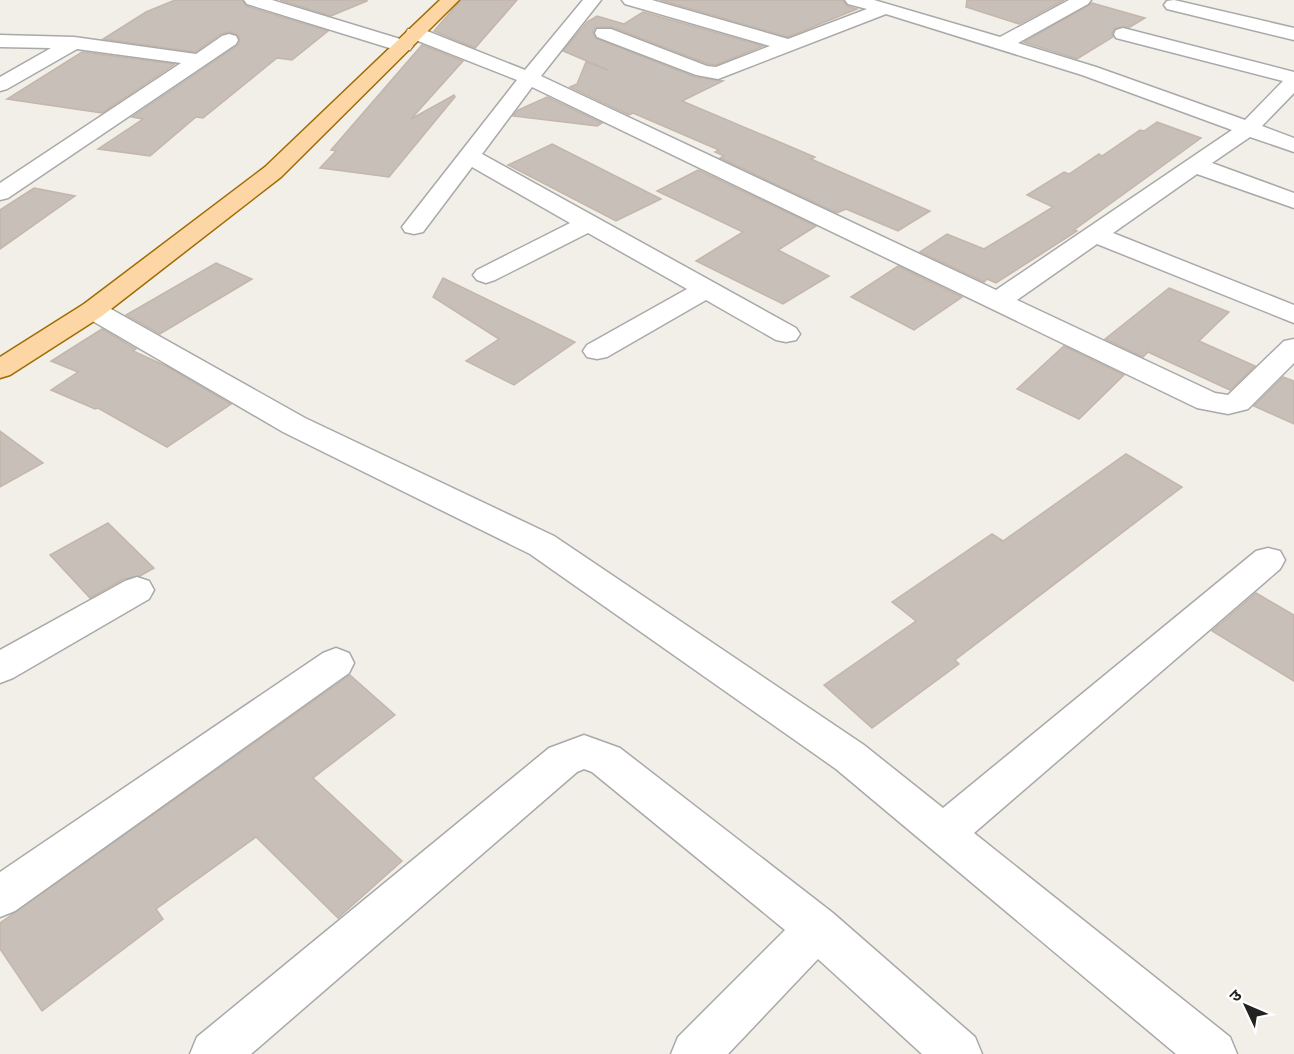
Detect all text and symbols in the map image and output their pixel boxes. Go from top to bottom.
north arrow [1216,976,1276,1036]
text: उ [1224,984,1247,1007]

